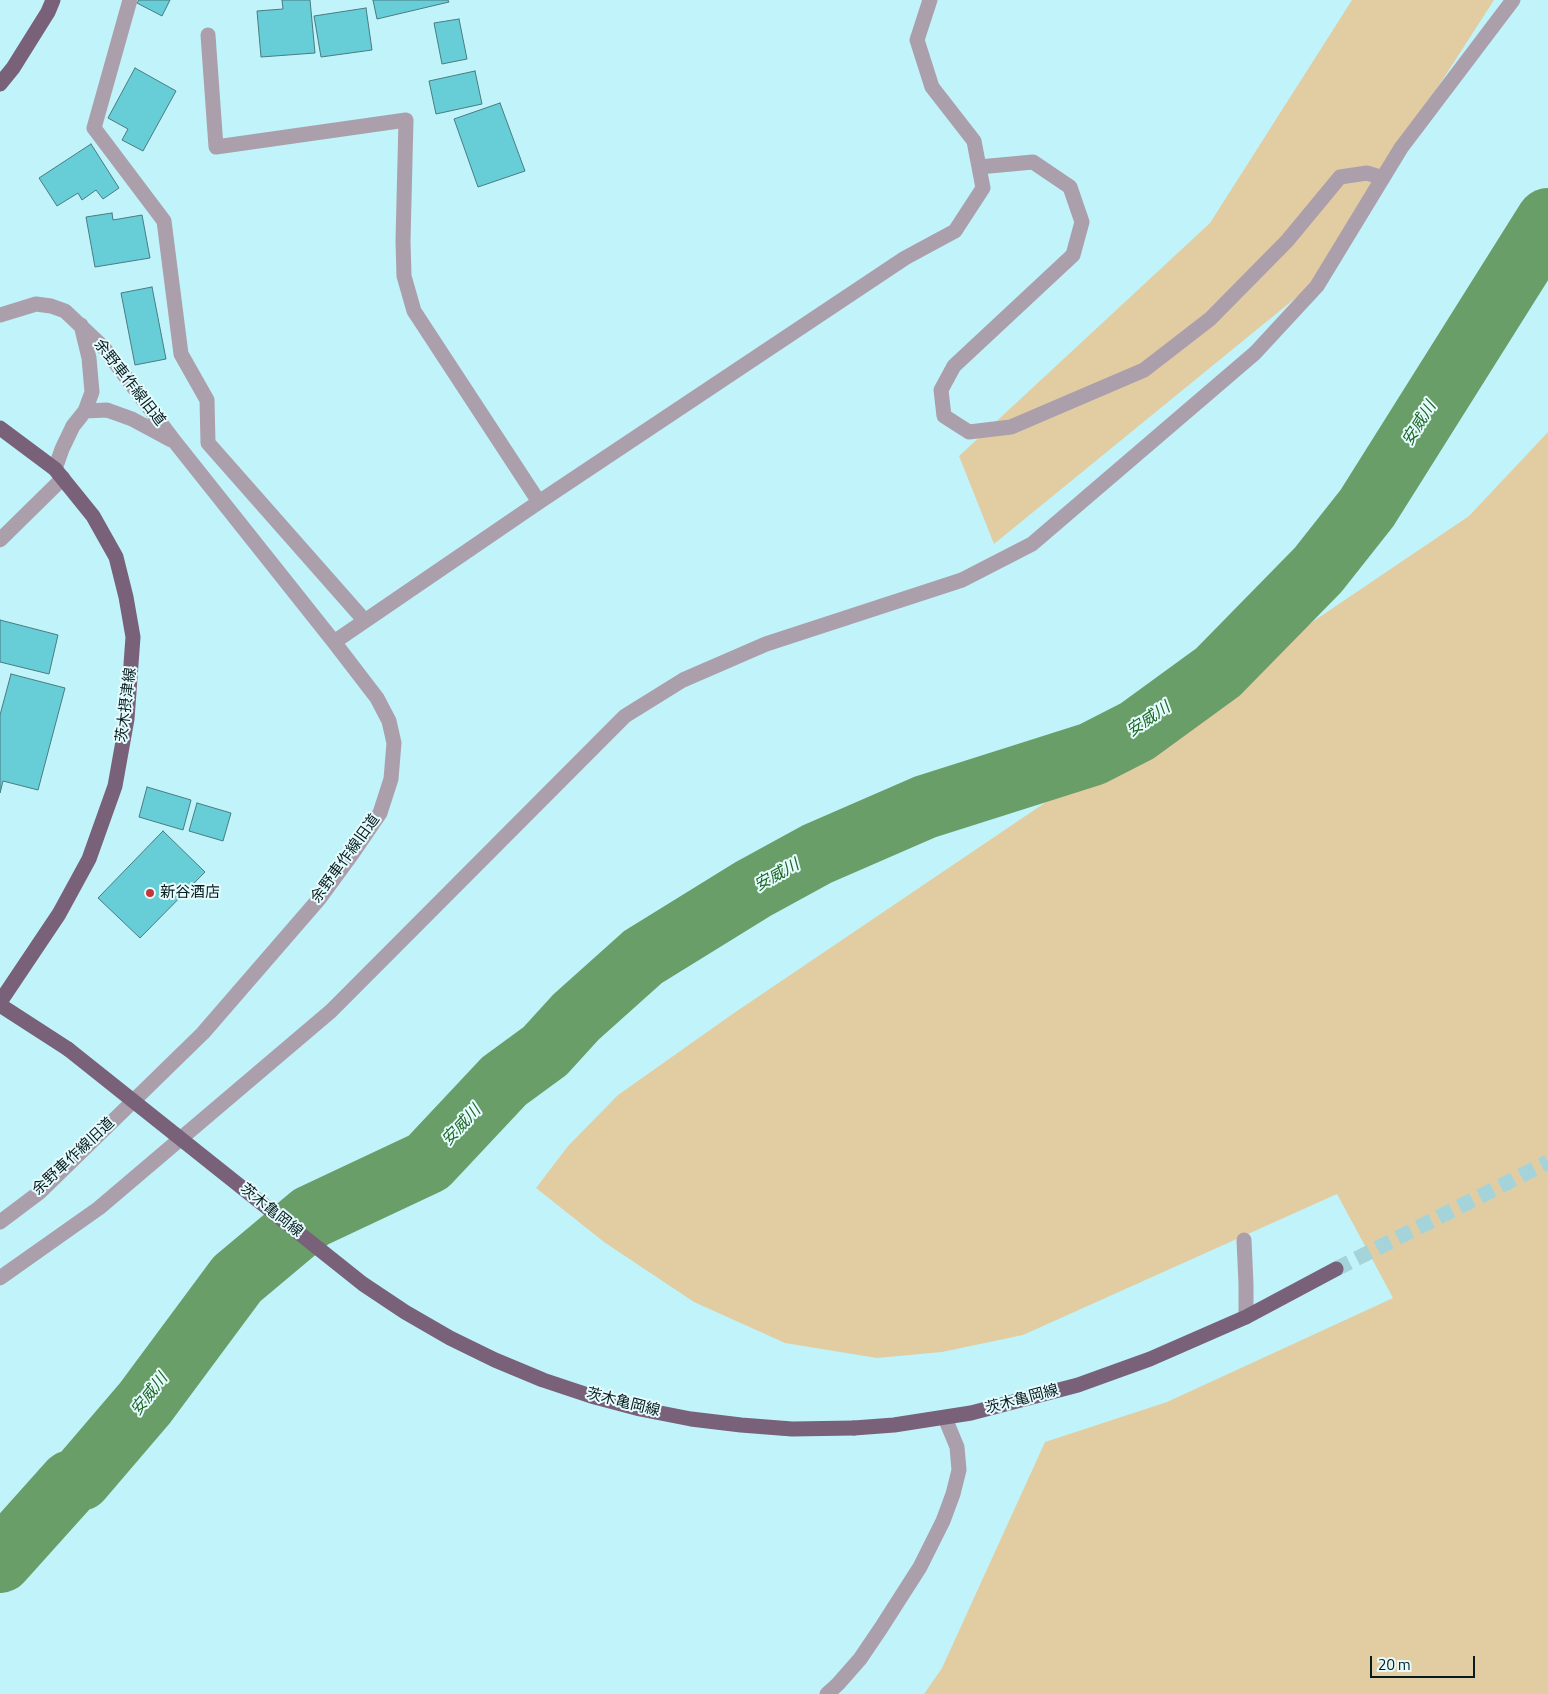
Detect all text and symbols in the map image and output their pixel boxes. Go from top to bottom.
street label: 余野車作線旧道 [90,336,168,430]
water label: 安威川 [1399,399,1441,449]
street label: 茨木摂津線 [113,667,141,743]
water label: 安威川 [1124,699,1174,741]
street label: 余野車作線旧道 [308,811,384,907]
water label: 安威川 [751,856,803,896]
place label: 新谷酒店 [160,884,220,902]
marker: 新谷酒店 [144,887,156,899]
water label: 安威川 [439,1102,485,1150]
street label: 余野車作線旧道 [29,1115,119,1199]
street label: 茨木亀岡線 [236,1180,306,1242]
water label: 安威川 [128,1370,172,1420]
street label: 茨木亀岡線 [983,1382,1061,1418]
street label: 茨木亀岡線 [584,1385,662,1421]
scale bar [1373,1646,1478,1678]
text: 20 m [1378,1653,1411,1676]

